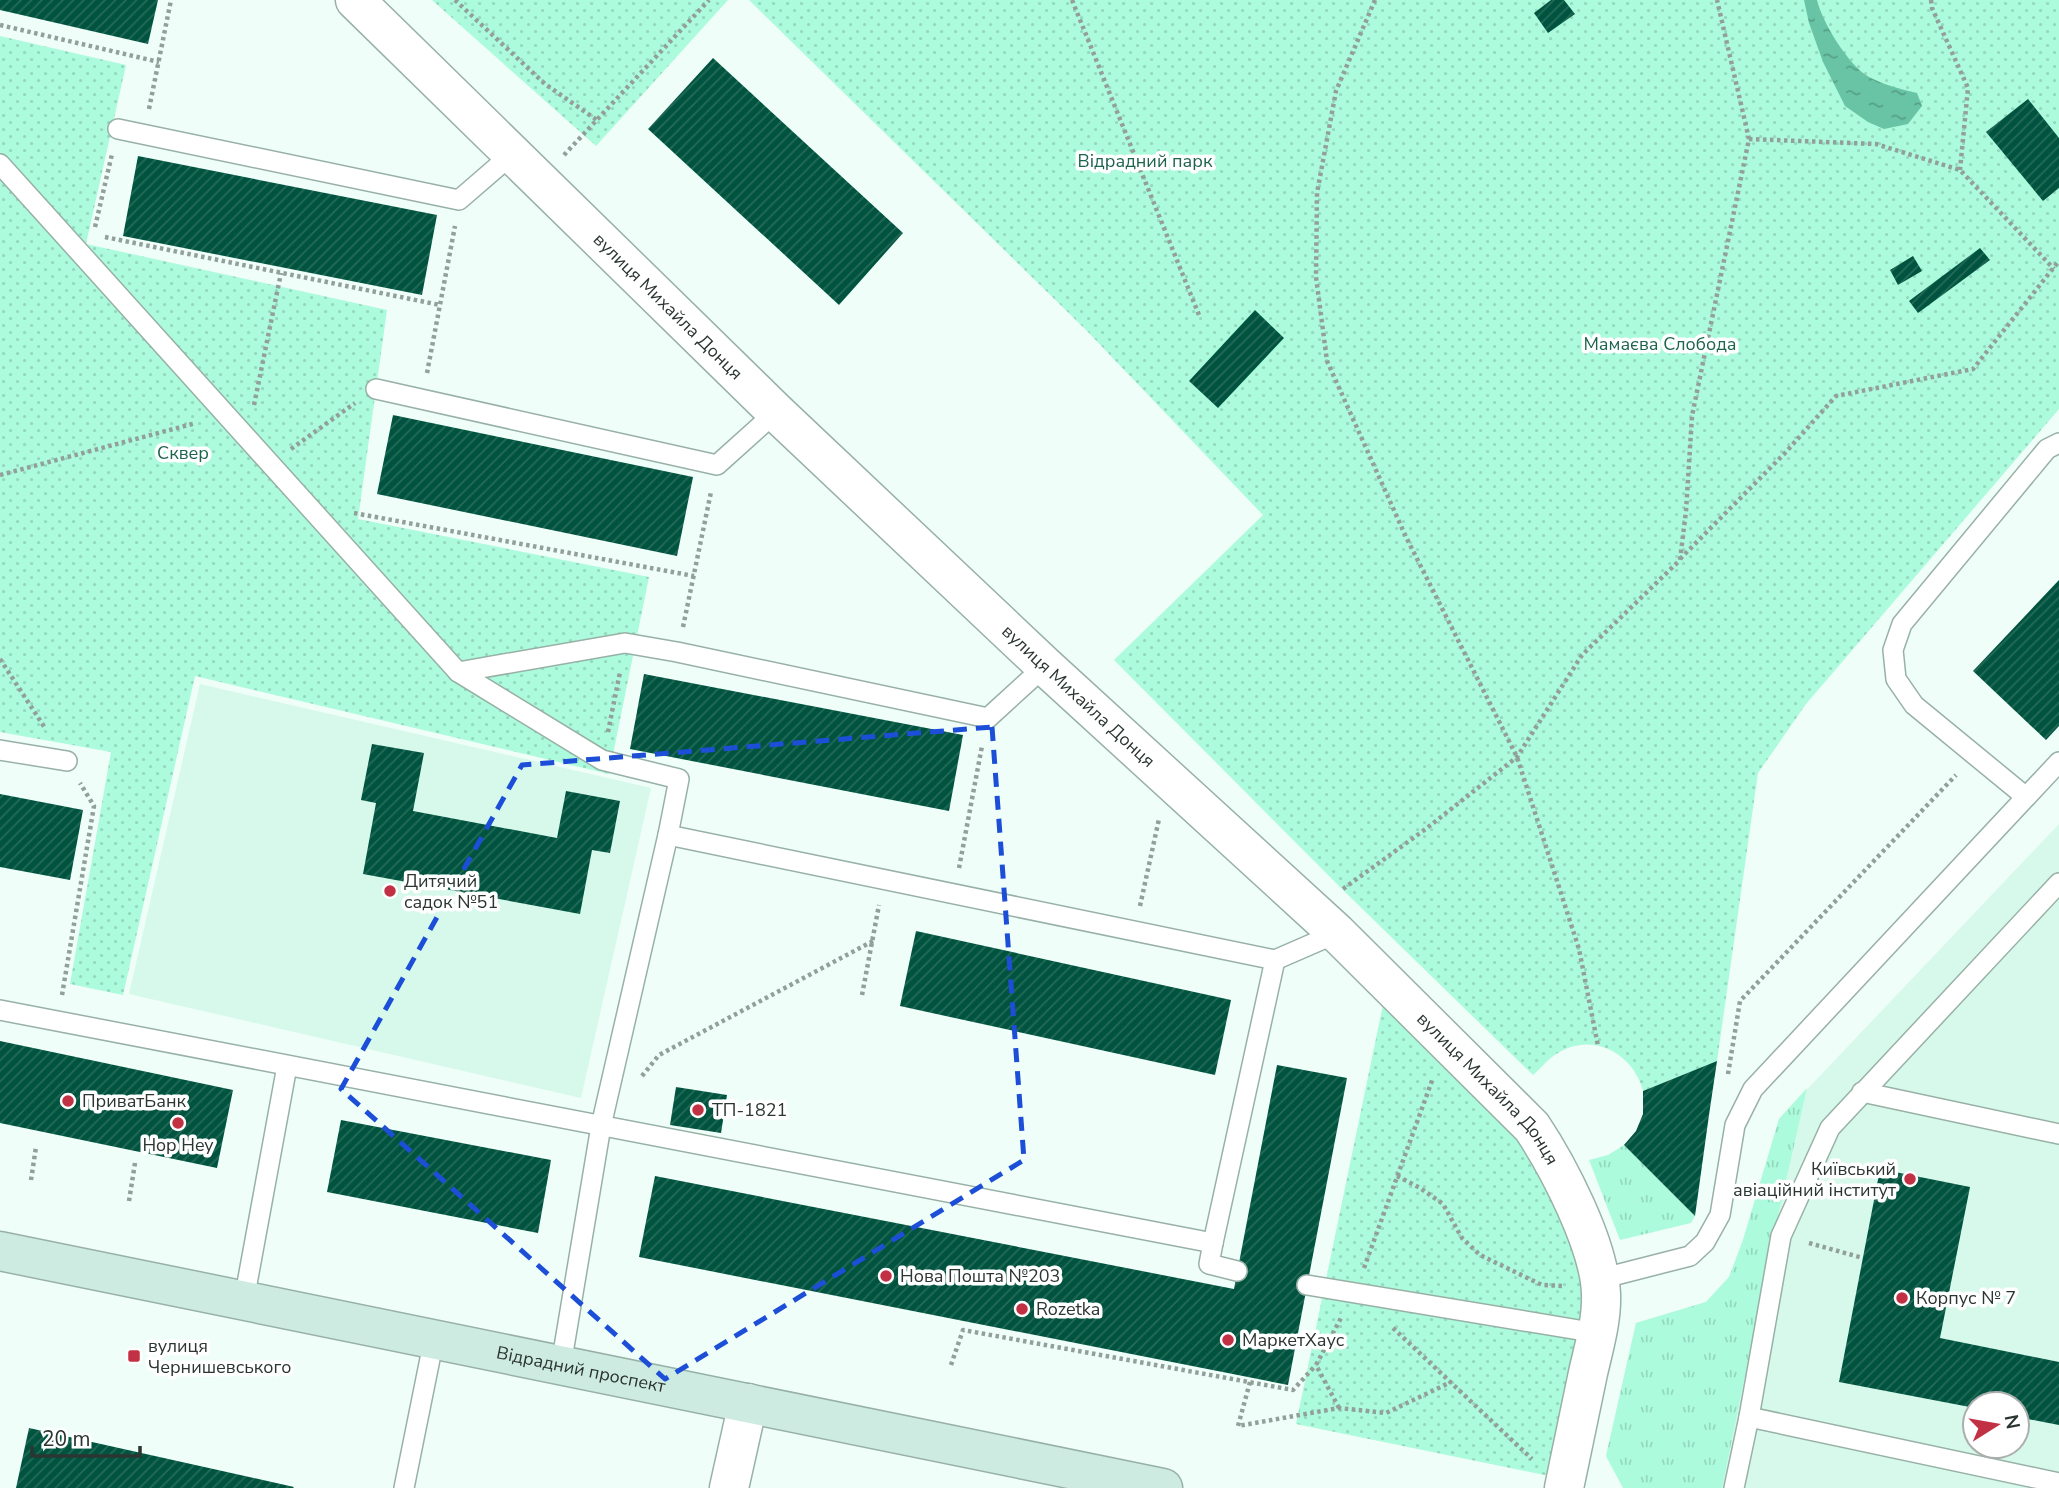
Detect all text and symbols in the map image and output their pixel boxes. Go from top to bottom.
park label: Відрадний парк [1078,149,1213,173]
street label: вулиця Михайла Донця [588,228,748,385]
park label: Мамаєва Слобода [1583,332,1737,356]
park label: Сквер [157,441,209,465]
street label: вулиця Михайла Донця [997,619,1160,773]
place label: Дитячий садок №51 [404,869,498,914]
marker: Дитячий садок №51 [382,883,398,899]
street label: вулиця Михайла Донця [1412,1007,1564,1169]
place label: ПриватБанк [82,1089,186,1113]
marker: ПриватБанк [60,1093,76,1109]
place label: ТП-1821 [712,1098,787,1122]
marker: ТП-1821 [690,1102,706,1118]
marker: Hop Hey [170,1115,186,1131]
place label: Hop Hey [142,1133,214,1157]
place label: Київський авіаційний інститут [1733,1157,1896,1202]
marker: Київський авіаційний інститут [1902,1171,1918,1187]
place label: Нова Пошта №203 [900,1264,1060,1288]
marker: Нова Пошта №203 [878,1268,894,1284]
place label: Корпус № 7 [1916,1286,2016,1310]
marker: Корпус № 7 [1894,1290,1910,1306]
place label: Rozetka [1036,1297,1100,1321]
marker: Rozetka [1014,1301,1030,1317]
place label: МаркетХаус [1242,1328,1345,1352]
marker: МаркетХаус [1220,1332,1236,1348]
place label: вулиця Чернишевського [148,1334,292,1379]
street label: Відрадний проспект [494,1340,668,1398]
marker: вулиця Чернишевського [126,1348,142,1364]
north arrow [1961,1390,2031,1460]
text: N [1998,1412,2026,1431]
scale bar [32,1414,140,1458]
text: 20 m [42,1425,91,1453]

